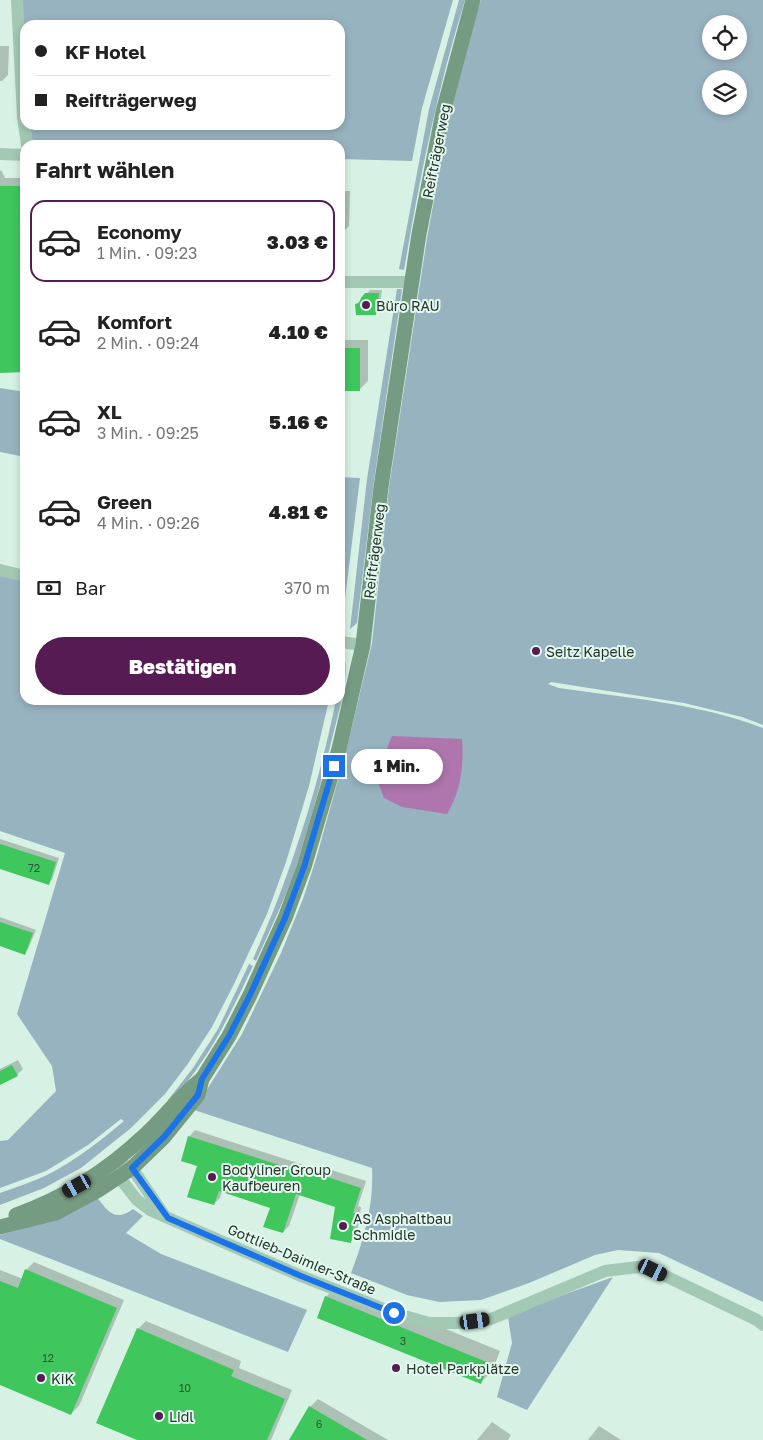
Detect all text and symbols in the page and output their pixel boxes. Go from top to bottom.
map controls [702,15,747,115]
button: locate [702,15,747,60]
text: KF Hotel [65,40,146,63]
button: layers [702,70,747,115]
text: Reifträgerweg [65,88,197,111]
street label: Reifträgerweg [419,102,453,200]
text: Fahrt wählen [35,156,174,183]
icon: car [37,219,82,264]
text: Economy [97,220,182,243]
text: 3.03 € [267,230,328,253]
text: 1 Min. · 09:23 [97,243,197,263]
place label: Büro RAU [376,297,440,314]
marker: Büro RAU [360,299,372,311]
icon: car [37,309,82,354]
text: Komfort [97,310,172,333]
text: 4.10 € [269,320,328,343]
text: 2 Min. · 09:24 [97,333,199,353]
icon: car [37,399,82,444]
text: XL [97,400,122,423]
text: 5.16 € [269,410,328,433]
text: 3 Min. · 09:25 [97,423,199,443]
icon: car [37,489,82,534]
text: Green [97,490,152,513]
text: 4.81 € [269,500,328,523]
street label: Reifträgerweg [360,502,388,600]
text: 4 Min. · 09:26 [97,513,200,533]
icon: cash [35,574,63,602]
text: Bar [75,576,106,599]
text: 370 m [284,578,330,598]
button: Bestätigen [35,637,330,695]
place label: Seitz Kapelle [546,643,634,660]
marker: Seitz Kapelle [530,645,542,657]
callout: 1 Min. [352,748,444,784]
route end [323,755,345,777]
text: 1 Min. [374,756,420,776]
house number: 72 [28,861,40,874]
place label: Bodyliner Group Kaufbeuren [222,1161,331,1194]
marker: Bodyliner Group Kaufbeuren [206,1171,218,1183]
car [60,1172,93,1200]
place label: AS Asphaltbau Schmidle [353,1210,451,1243]
street label: Gottlieb-Daimler-Straße [225,1220,379,1298]
marker: AS Asphaltbau Schmidle [337,1220,349,1232]
car [636,1257,669,1283]
route start [383,1302,405,1324]
car [459,1311,490,1331]
house number: 3 [400,1334,406,1347]
house number: 12 [42,1351,54,1364]
place label: Hotel Parkplätze [406,1360,519,1377]
marker: Hotel Parkplätze [390,1362,402,1374]
place label: KiK [51,1370,74,1387]
marker: KiK [35,1372,47,1384]
house number: 10 [179,1381,191,1394]
place label: Lidl [169,1408,194,1425]
marker: Lidl [153,1410,165,1422]
house number: 6 [316,1417,323,1430]

